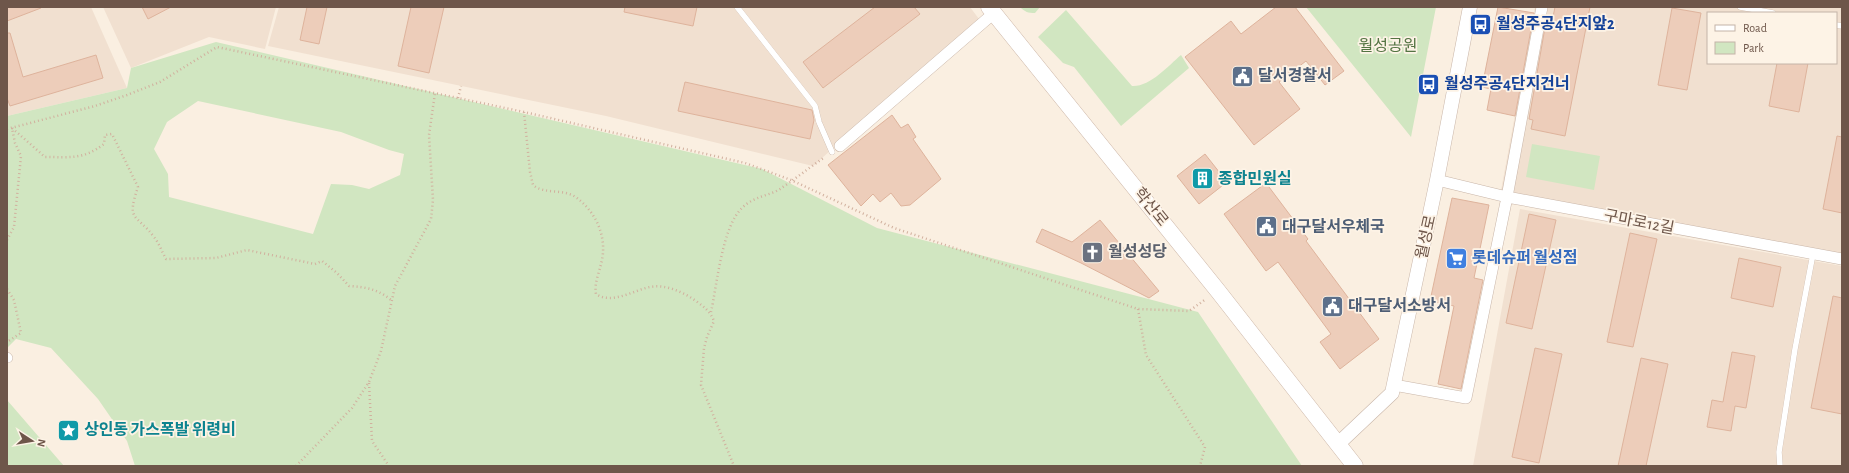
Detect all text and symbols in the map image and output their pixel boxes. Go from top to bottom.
bus stop icon: 월성주공4단지앞2 [1467,11,1493,37]
legend [1707,12,1837,64]
place label: 월성주공4단지앞2 [1496,15,1615,32]
text: Road [1743,22,1767,34]
park label: 월성공원 [1359,38,1417,54]
text: Park [1743,42,1764,54]
public building icon: 달서경찰서 [1230,63,1256,89]
place label: 달서경찰서 [1258,67,1332,84]
bus stop icon: 월성주공4단지건너 [1416,71,1442,97]
place label: 월성주공4단지건너 [1444,75,1570,92]
building icon: 종합민원실 [1189,166,1215,192]
place label: 종합민원실 [1218,169,1292,187]
street label: 학산로 [1131,184,1172,229]
street label: 구마로12길 [1602,207,1676,237]
street label: 월성로 [1414,213,1438,260]
public building icon: 대구달서우체국 [1253,214,1279,240]
place label: 대구달서우체국 [1282,218,1385,235]
church icon: 월성성당 [1080,239,1106,265]
place label: 월성성당 [1108,243,1167,260]
supermarket icon: 롯데슈퍼 월성점 [1444,245,1470,271]
place label: 롯데슈퍼 월성점 [1472,249,1577,266]
public building icon: 대구달서소방서 [1319,293,1345,319]
place label: 대구달서소방서 [1348,297,1451,314]
place icon: 상인동 가스폭발 위령비 [55,417,81,443]
north arrow [12,421,52,461]
place label: 상인동 가스폭발 위령비 [84,421,236,438]
text: N [35,438,47,448]

